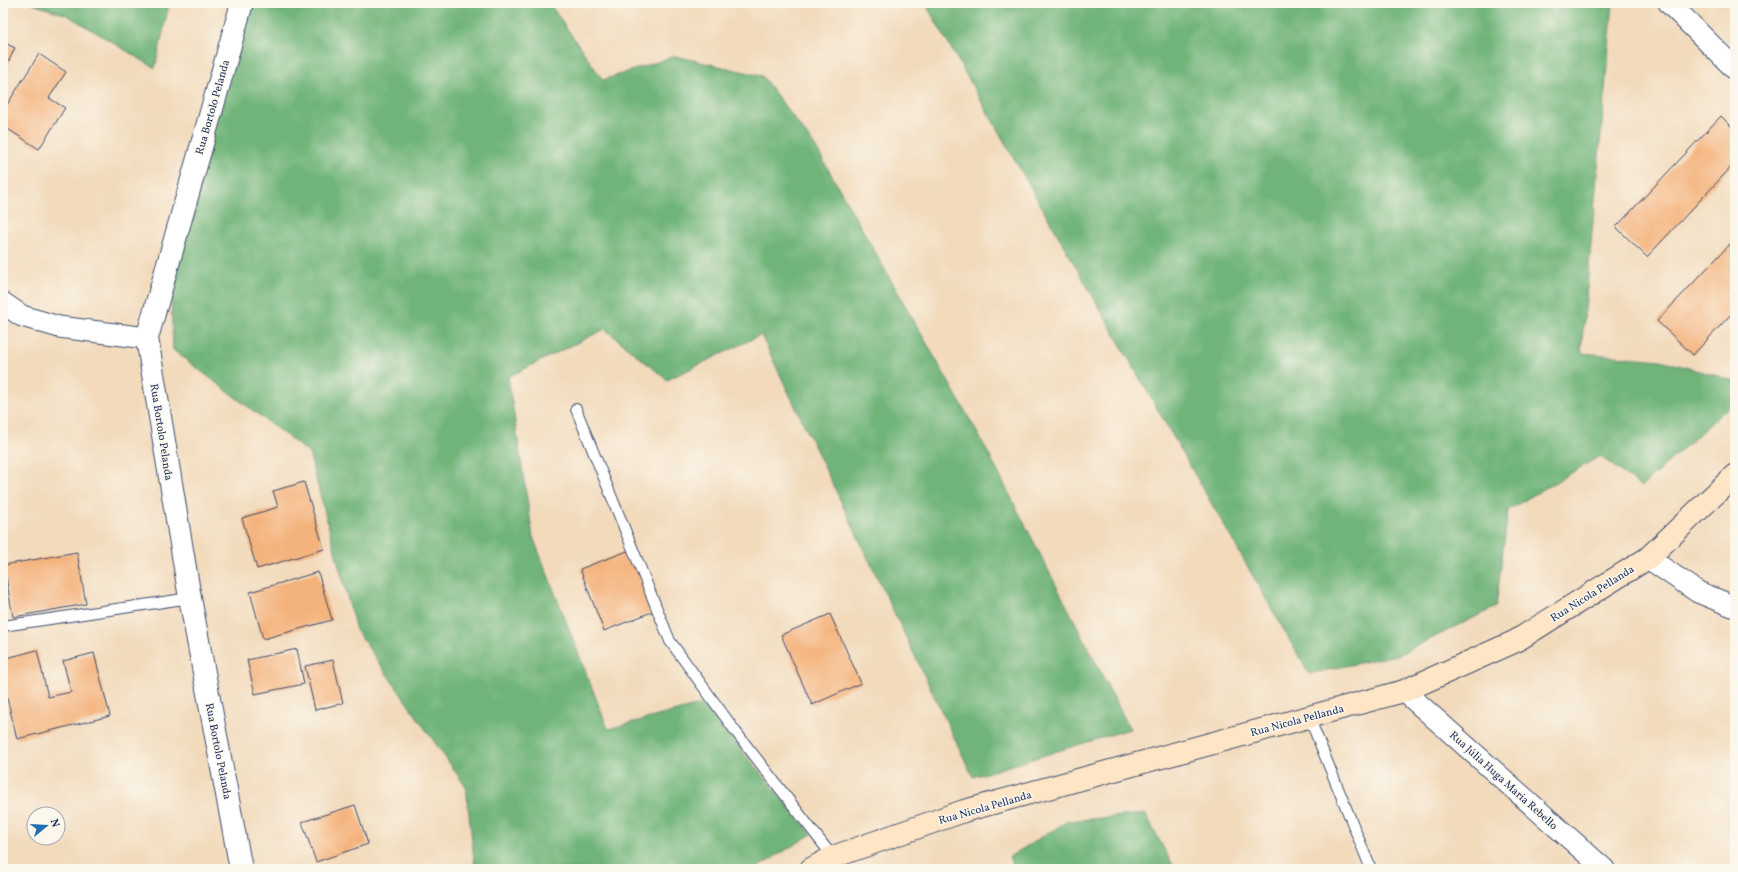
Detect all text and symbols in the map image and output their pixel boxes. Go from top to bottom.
street label: Rua Bortolo Pelanda [193,58,234,157]
street label: Rua Bortolo Pelanda [145,383,176,482]
street label: Rua Nicola Pellanda [1548,562,1638,626]
street label: Rua Bortolo Pelanda [201,702,234,801]
street label: Rua Nicola Pellanda [1249,702,1346,741]
street label: Rua Júlia Huga Maria Rebello [1446,728,1560,834]
street label: Rua Nicola Pellanda [937,788,1034,829]
north arrow [26,806,66,846]
text: N [46,817,62,829]

